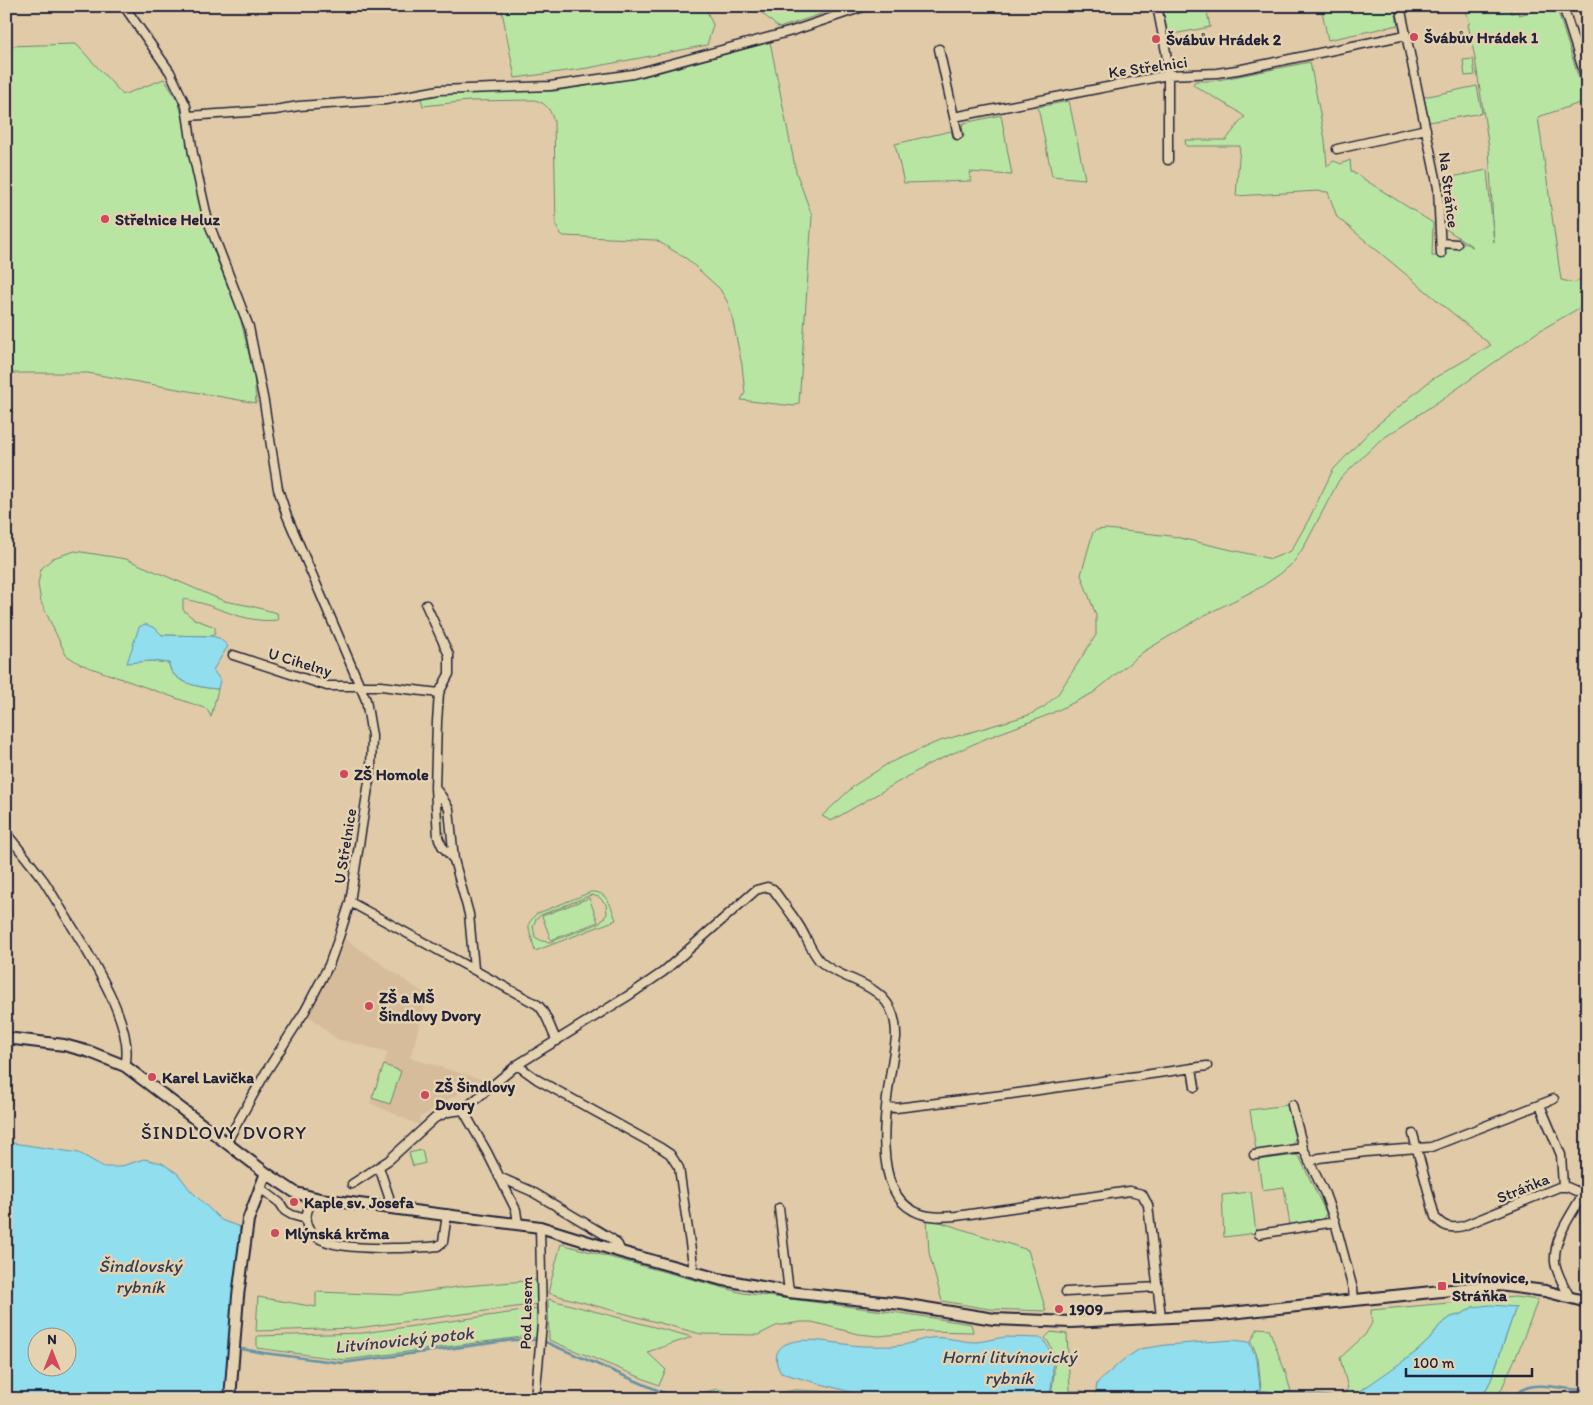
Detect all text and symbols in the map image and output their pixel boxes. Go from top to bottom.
place label: Švábův Hrádek 1 [1424,28,1539,47]
place label: Švábův Hrádek 2 [1166,30,1282,49]
marker: Švábův Hrádek 1 [1408,31,1420,43]
marker: Švábův Hrádek 2 [1150,33,1162,45]
street label: Ke Střelnici [1107,52,1189,82]
street label: Na Stráňce [1435,151,1463,229]
place label: Střelnice Heluz [115,210,220,229]
marker: Střelnice Heluz [99,213,111,225]
street label: U Cihelny [266,643,335,681]
place label: ZŠ Homole [354,765,429,784]
marker: ZŠ Homole [338,768,350,780]
street label: U Střelnice [330,807,360,885]
place label: ZŠ a MŠ Šindlovy Dvory [379,988,481,1026]
marker: ZŠ a MŠ Šindlovy Dvory [363,1000,375,1012]
place label: Karel Lavička [162,1068,254,1087]
marker: Karel Lavička [146,1071,158,1083]
place label: ZŠ Šindlovy Dvory [435,1077,516,1115]
marker: ZŠ Šindlovy Dvory [419,1089,431,1101]
district label: ŠINDLOVY DVORY [141,1121,307,1144]
street label: Stráňka [1494,1169,1553,1207]
place label: Kaple sv. Josefa [304,1193,414,1213]
marker: Kaple sv. Josefa [288,1196,300,1208]
place label: Mlýnská krčma [285,1224,390,1244]
marker: Mlýnská krčma [269,1227,281,1239]
water label: Šindlovský rybník [99,1255,184,1298]
place label: Litvínovice, Stráňka [1452,1268,1529,1305]
street label: Pod Lesem [516,1276,536,1350]
marker: Litvínovice, Stráňka [1436,1280,1448,1292]
place label: 1909 [1069,1300,1103,1319]
marker: 1909 [1053,1303,1065,1315]
water label: Litvínovický potok [333,1322,476,1358]
north arrow [28,1328,78,1378]
text: N [47,1331,57,1348]
scale bar [1406,1345,1532,1377]
water label: Horní litvínovický rybník [942,1346,1079,1389]
text: 100 m [1413,1354,1455,1372]

